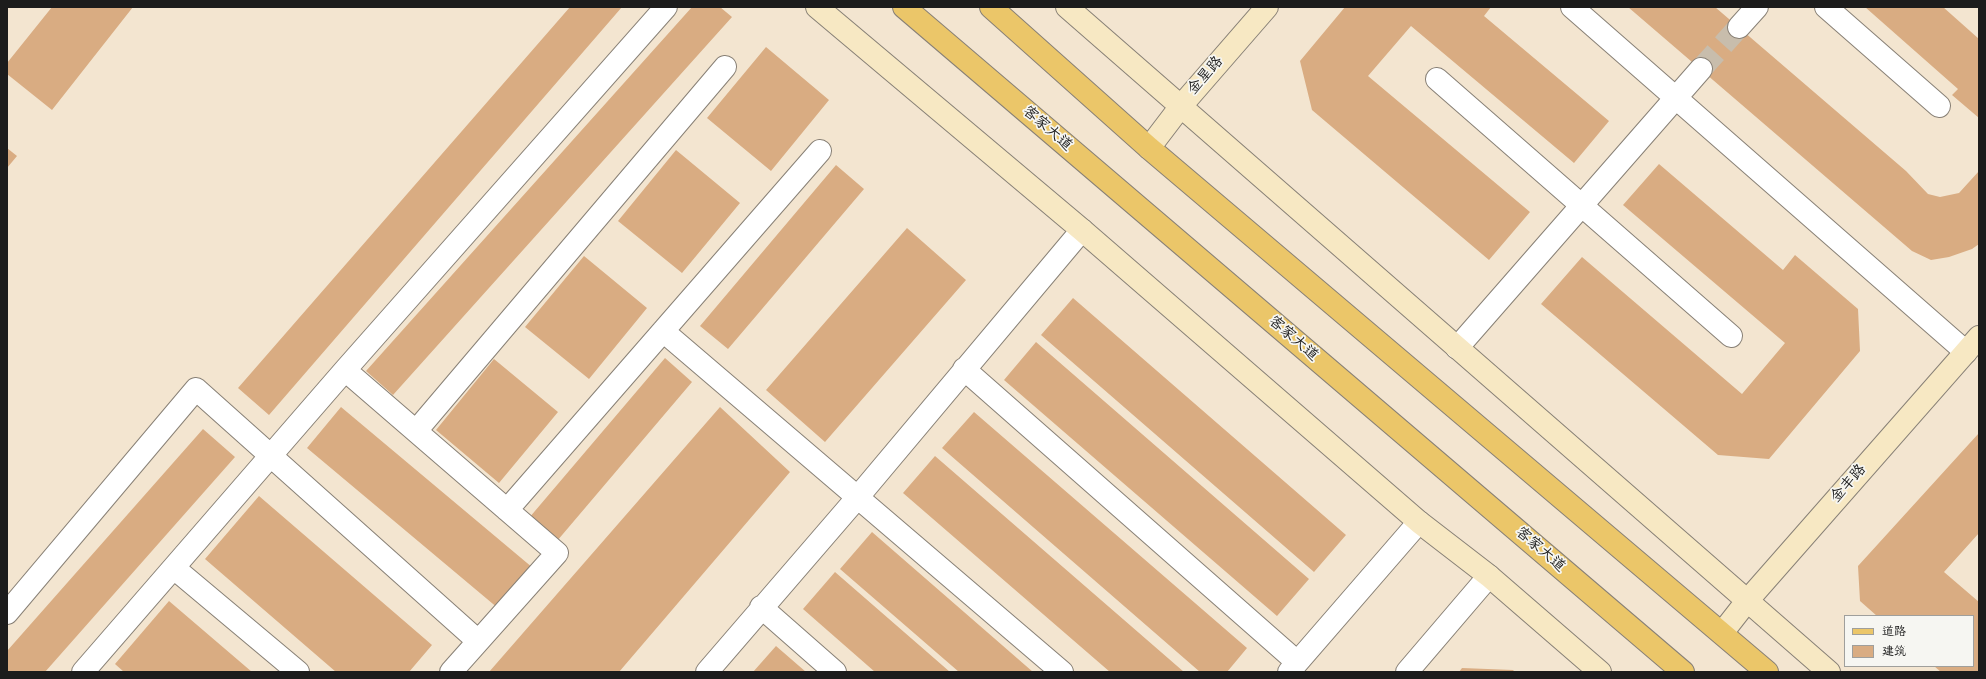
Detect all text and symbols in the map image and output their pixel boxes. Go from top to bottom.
street label: 金星路 [1184,53,1228,99]
street label: 客家大道 [1018,103,1076,155]
street label: 客家大道 [1264,313,1322,365]
street label: 金丰路 [1827,461,1871,507]
street label: 客家大道 [1511,524,1569,576]
legend [1844,615,1974,667]
text: 道路 [1882,623,1906,640]
text: 建筑 [1882,643,1906,660]

